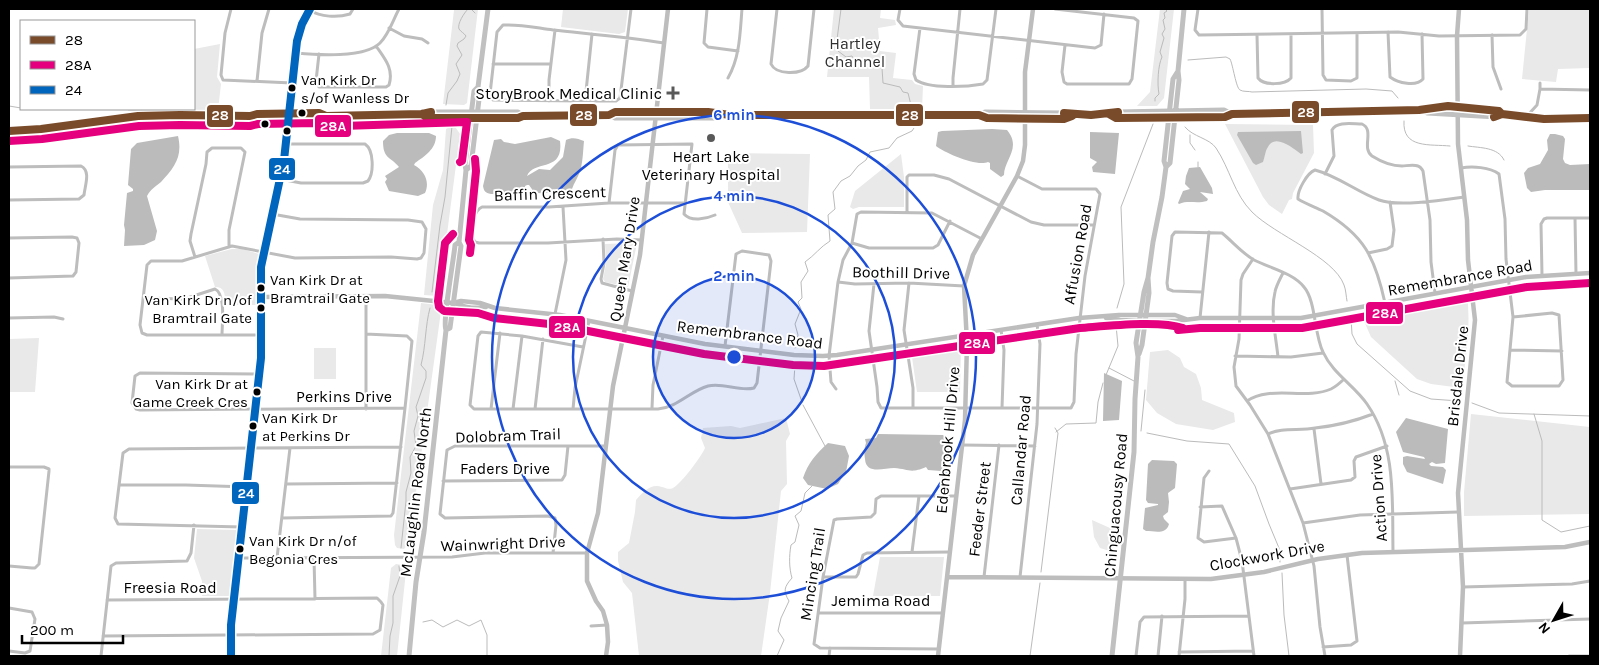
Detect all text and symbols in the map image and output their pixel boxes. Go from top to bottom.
legend [20,20,195,110]
text: 28 [65,31,83,49]
park label: Hartley Channel [825,34,885,71]
text: 28A [65,56,92,74]
place label: Van Kirk Dr s/of Wanless Dr [301,71,410,107]
text: 24 [65,81,83,99]
marker: Van Kirk Dr s/of Wanless Dr [287,83,297,93]
place label: StoryBrook Medical Clinic [475,84,662,103]
marker: StoryBrook Medical Clinic [666,86,680,100]
line badge: 28 [1291,100,1320,124]
line badge: 28 [569,103,598,127]
line badge: 28 [895,103,924,127]
line badge: 28 [206,104,234,128]
text: 28 [1297,104,1315,121]
text: 6 min [713,106,755,124]
text: 28 [211,107,229,124]
text: 28 [575,107,593,124]
text: 28 [901,107,919,124]
unlabelled marker [297,108,307,118]
line badge: 28A [314,114,352,138]
text: 28A [320,118,346,135]
unlabelled marker [260,119,270,129]
unlabelled marker [282,126,292,136]
marker: Heart Lake Veterinary Hospital [705,132,717,144]
place label: Heart Lake Veterinary Hospital [642,147,780,184]
line badge: 24 [268,157,296,181]
text: 24 [274,161,291,178]
street label: Baffin Crescent [494,182,606,205]
text: 4 min [713,187,755,205]
street label: Queen Mary Drive [605,195,644,323]
street label: Affusion Road [1059,202,1096,306]
street label: Remembrance Road [1386,255,1534,300]
street label: Boothill Drive [852,262,950,283]
text: 2 min [713,267,755,285]
place label: Van Kirk Dr at Bramtrail Gate [270,271,370,307]
marker: Van Kirk Dr at Bramtrail Gate [256,283,266,293]
place label: Van Kirk Dr n/of Bramtrail Gate [144,291,253,327]
line badge: 28A [1365,301,1404,325]
marker: Van Kirk Dr n/of Bramtrail Gate [256,303,266,313]
text: 28A [1372,305,1398,322]
line badge: 28A [548,315,586,339]
street label: Remembrance Road [676,316,824,353]
text: 28A [554,319,580,336]
street label: Brisdale Drive [1443,325,1472,427]
line badge: 28A [958,331,996,355]
text: 28A [964,335,990,352]
centre of rings [725,348,743,366]
street label: Edenbrook Hill Drive [932,366,963,514]
place label: Van Kirk Dr at Game Creek Cres [133,375,248,411]
marker: Van Kirk Dr at Game Creek Cres [252,387,262,397]
street label: Perkins Drive [296,387,392,406]
street label: Callandar Road [1006,394,1035,506]
street label: McLaughlin Road North [396,406,435,578]
place label: Van Kirk Dr at Perkins Dr [262,409,350,445]
marker: Van Kirk Dr at Perkins Dr [248,421,258,431]
street label: Dolobram Trail [455,424,561,447]
street label: Chinguacousy Road [1100,432,1131,578]
street label: Action Drive [1366,454,1391,542]
street label: Faders Drive [460,459,550,478]
street label: Feeder Street [964,460,995,558]
line badge: 24 [231,481,260,505]
text: 24 [238,485,255,502]
street label: Mincing Trail [796,526,829,622]
place label: Van Kirk Dr n/of Begonia Cres [249,532,357,568]
street label: Wainwright Drive [440,532,566,555]
street label: Clockwork Drive [1208,536,1326,575]
marker: Van Kirk Dr n/of Begonia Cres [235,544,245,554]
street label: Freesia Road [123,578,217,597]
street label: Jemima Road [832,591,930,610]
north arrow [1529,595,1579,645]
scale bar [22,612,124,644]
text: N [1535,619,1554,637]
text: 200 m [30,621,74,639]

